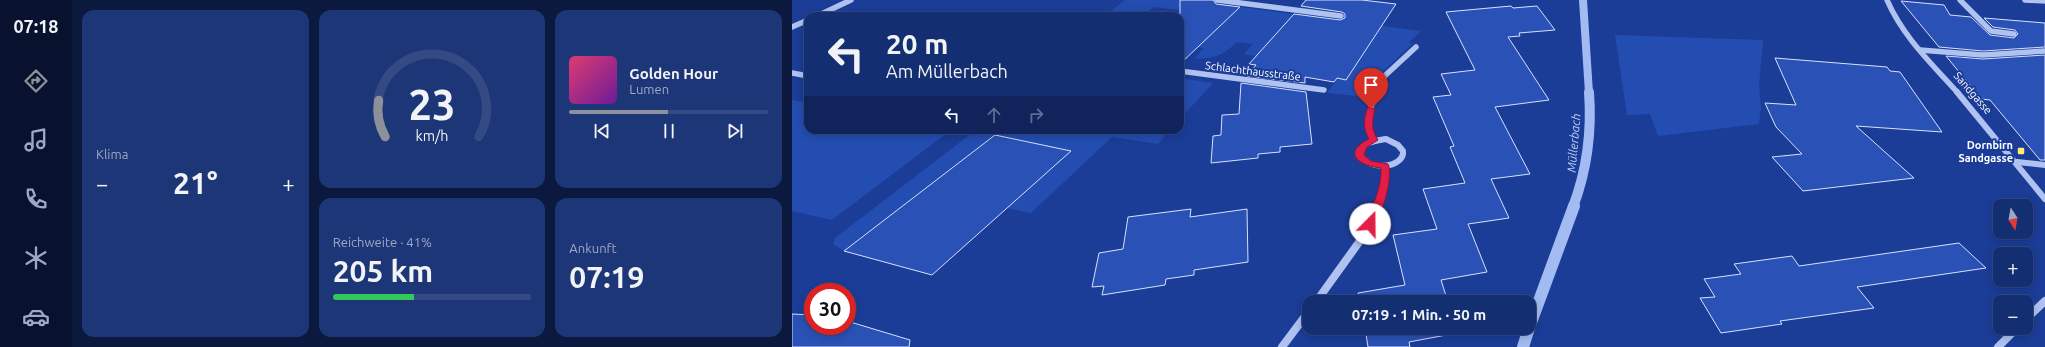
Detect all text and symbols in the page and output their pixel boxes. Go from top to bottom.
text: 07:18 [13,16,59,36]
icon: left [820,28,872,80]
text: 20 m [886,28,948,59]
street label: Schlachthausstraße [1205,59,1301,83]
text: Am Müllerbach [886,61,1008,81]
text: Golden Hour [629,65,718,82]
icon: directions [22,67,50,95]
pin [1354,68,1388,109]
street label: Sandgasse [1951,70,1995,116]
icon: arrive [1360,74,1382,96]
text: 23 [409,81,455,128]
text: Lumen [629,82,669,96]
icon: left [941,104,963,126]
icon: ahead [983,104,1005,126]
icon: right [1025,104,1047,126]
water label: Müllerbach [1564,113,1583,173]
icon: previous [591,120,613,142]
icon: pause [658,120,680,142]
icon: next [724,120,746,142]
icon: music [22,126,50,154]
text: km/h [415,128,448,144]
place label: Dornbirn Sandgasse [1958,139,2013,164]
marker: Dornbirn Sandgasse [2016,146,2026,156]
text: Klima [96,147,128,161]
text: 21° [173,166,218,200]
text: − [96,171,108,196]
text: + [282,171,295,196]
icon: phone [22,185,50,213]
north arrow [1993,199,2033,239]
map controls [1993,199,2033,335]
position arrow [1349,203,1391,245]
text: Reichweite · 41% [333,235,432,249]
text: Ankunft [569,241,617,255]
icon: climate [22,244,50,272]
button: + [1993,247,2033,287]
text: 205 km [333,254,433,288]
text: 07:19 [569,260,644,294]
speed limit sign: 30 [804,283,856,335]
button: − [1993,295,2033,335]
icon: car [22,303,50,331]
text: 07:19 · 1 Min. · 50 m [1352,306,1486,323]

